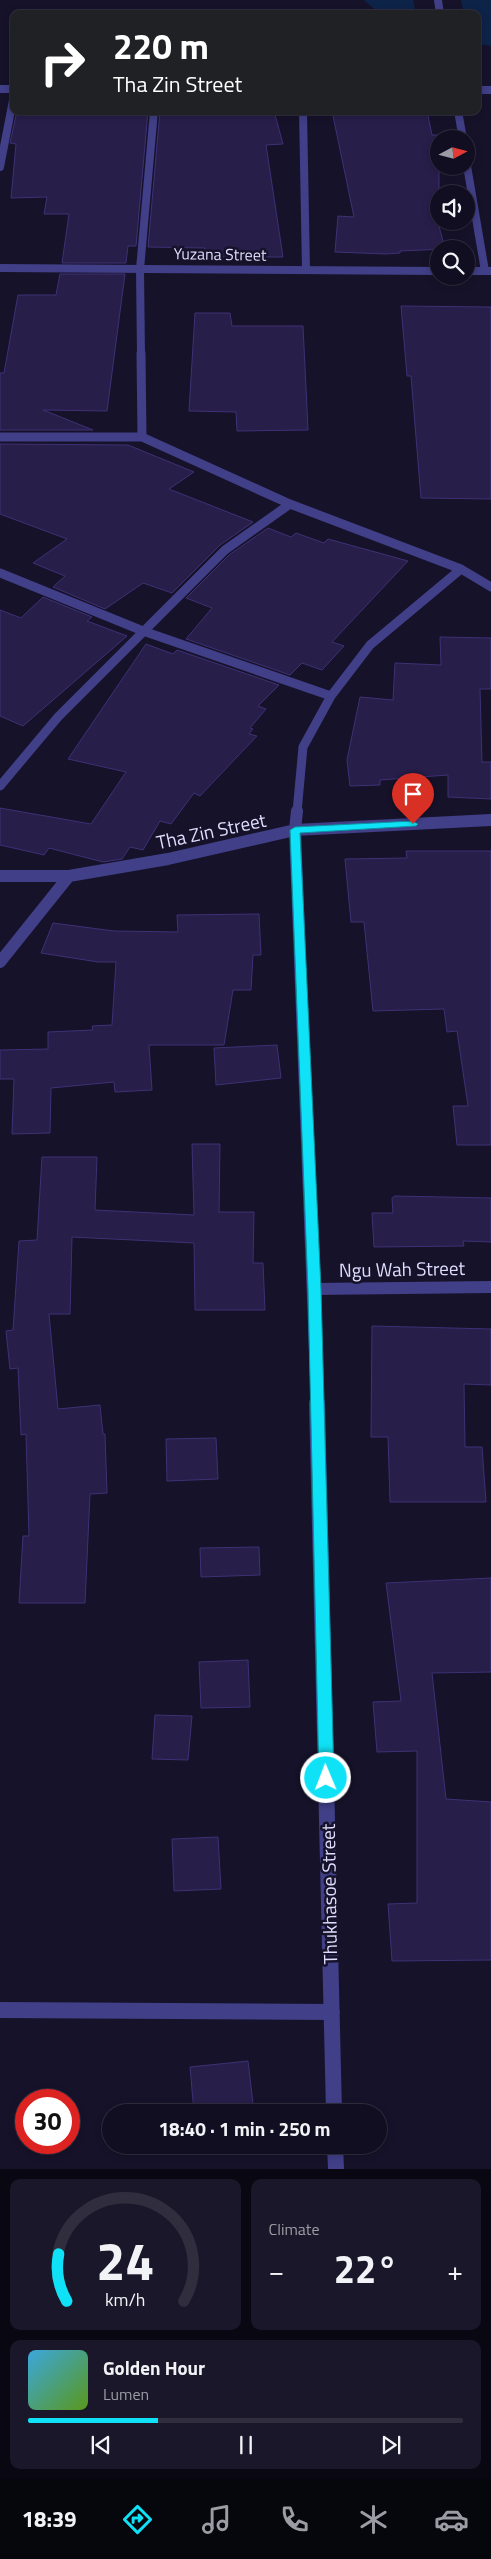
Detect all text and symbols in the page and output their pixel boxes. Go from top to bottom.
text: 220 m [113,19,209,73]
icon: right [30,30,95,95]
text: Tha Zin Street [113,67,242,101]
north arrow [430,130,475,175]
map controls [430,130,475,285]
button: sound [430,185,475,230]
button: search [430,240,475,285]
street label: Yuzana Street [173,241,267,267]
pin [392,773,434,824]
icon: arrive [399,780,427,808]
street label: Tha Zin Street [153,805,269,856]
street label: Ngu Wah Street [339,1253,466,1284]
position arrow [299,1751,351,1803]
street label: Thukhasoe Street [313,1823,344,1965]
speed limit sign: 30 [15,2089,80,2154]
text: 18:40 · 1 min · 250 m [158,2114,331,2143]
text: Climate [269,2217,320,2241]
text: 24 [96,2221,154,2300]
text: 22° [334,2240,398,2298]
text: − [269,2249,284,2292]
text: + [447,2249,463,2292]
text: km/h [105,2286,145,2313]
text: Golden Hour [103,2353,205,2382]
text: Lumen [103,2382,149,2406]
icon: previous [87,2431,115,2459]
icon: pause [232,2431,260,2459]
icon: next [377,2431,405,2459]
text: 18:39 [22,2502,77,2536]
icon: directions [120,2502,155,2537]
icon: music [199,2502,234,2537]
icon: phone [277,2502,312,2537]
icon: climate [356,2502,391,2537]
icon: car [434,2502,469,2537]

